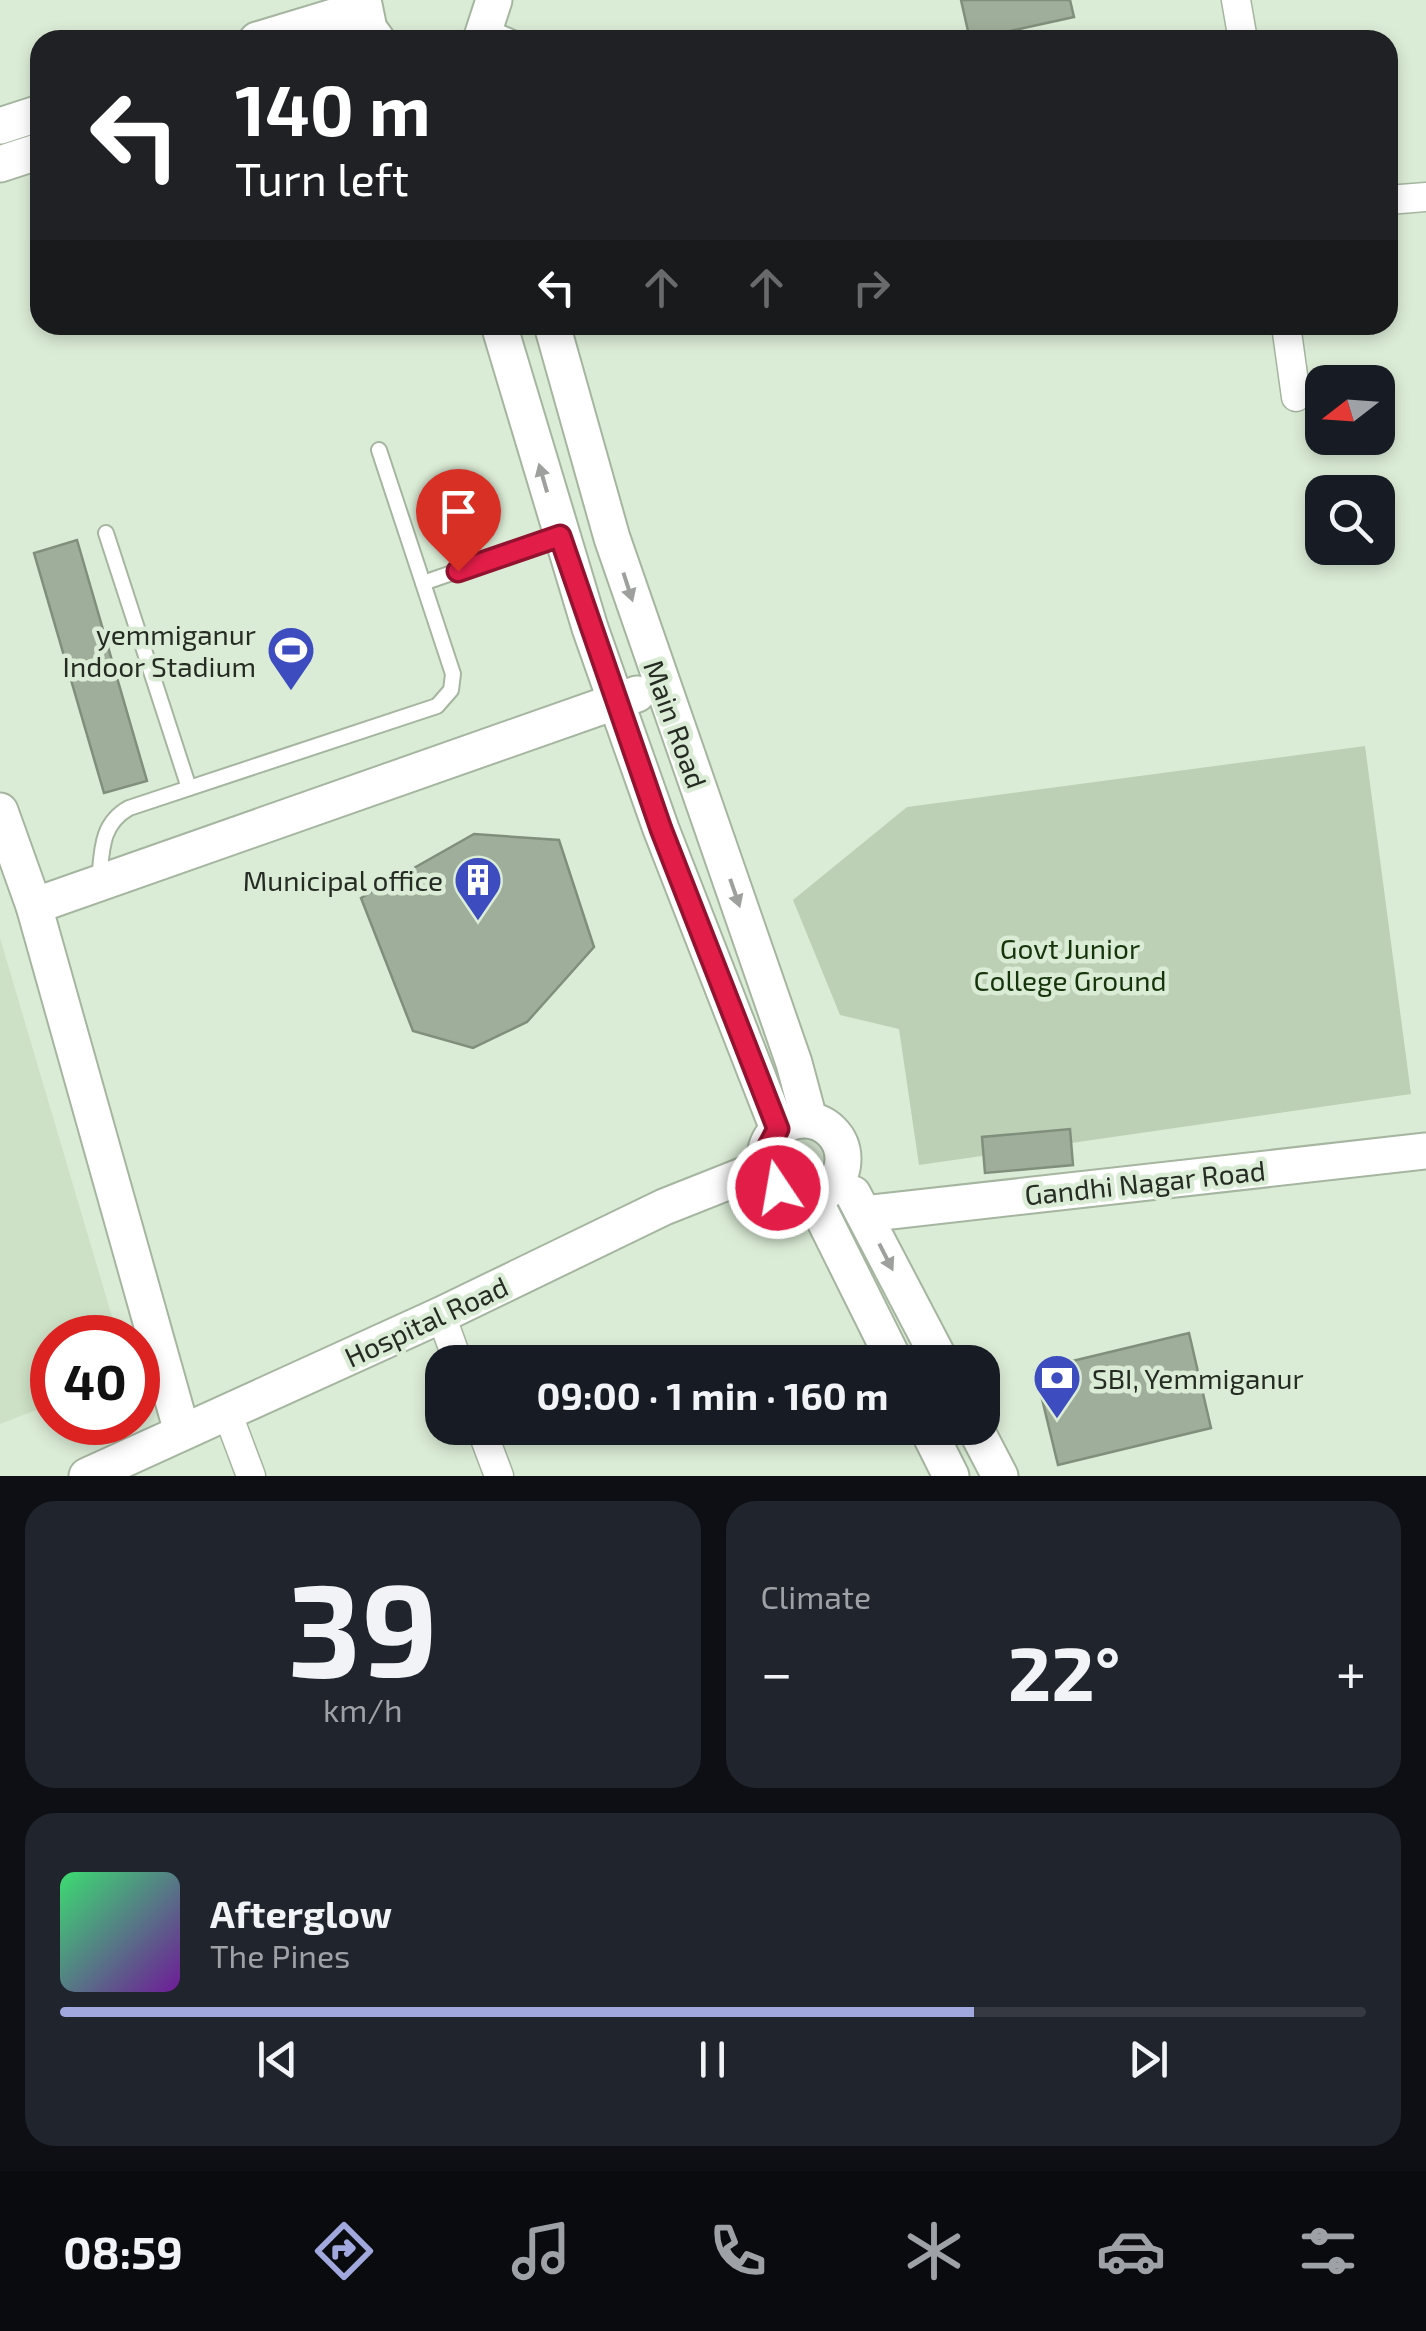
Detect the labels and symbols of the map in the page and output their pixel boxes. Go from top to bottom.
north arrow [1305,365,1395,455]
one-way arrow [535,462,550,493]
pin [416,469,501,572]
one-way arrow [622,572,637,602]
place label: yemmiganur Indoor Stadium [63,617,256,683]
sports icon: yemmiganur Indoor Stadium [265,624,317,692]
street label: Main Road [637,655,715,793]
building icon: Municipal office [452,854,504,922]
place label: Municipal office [243,863,443,897]
one-way arrow [729,879,744,909]
park label: Govt Junior College Ground [974,931,1166,997]
position arrow [726,1136,830,1240]
street label: Gandhi Nagar Road [1023,1152,1267,1212]
one-way arrow [877,1243,894,1272]
street label: Hospital Road [339,1268,513,1374]
speed limit sign: 40 [30,1315,160,1445]
bank icon: SBI, Yemmiganur [1031,1352,1083,1420]
place label: SBI, Yemmiganur [1092,1361,1304,1395]

